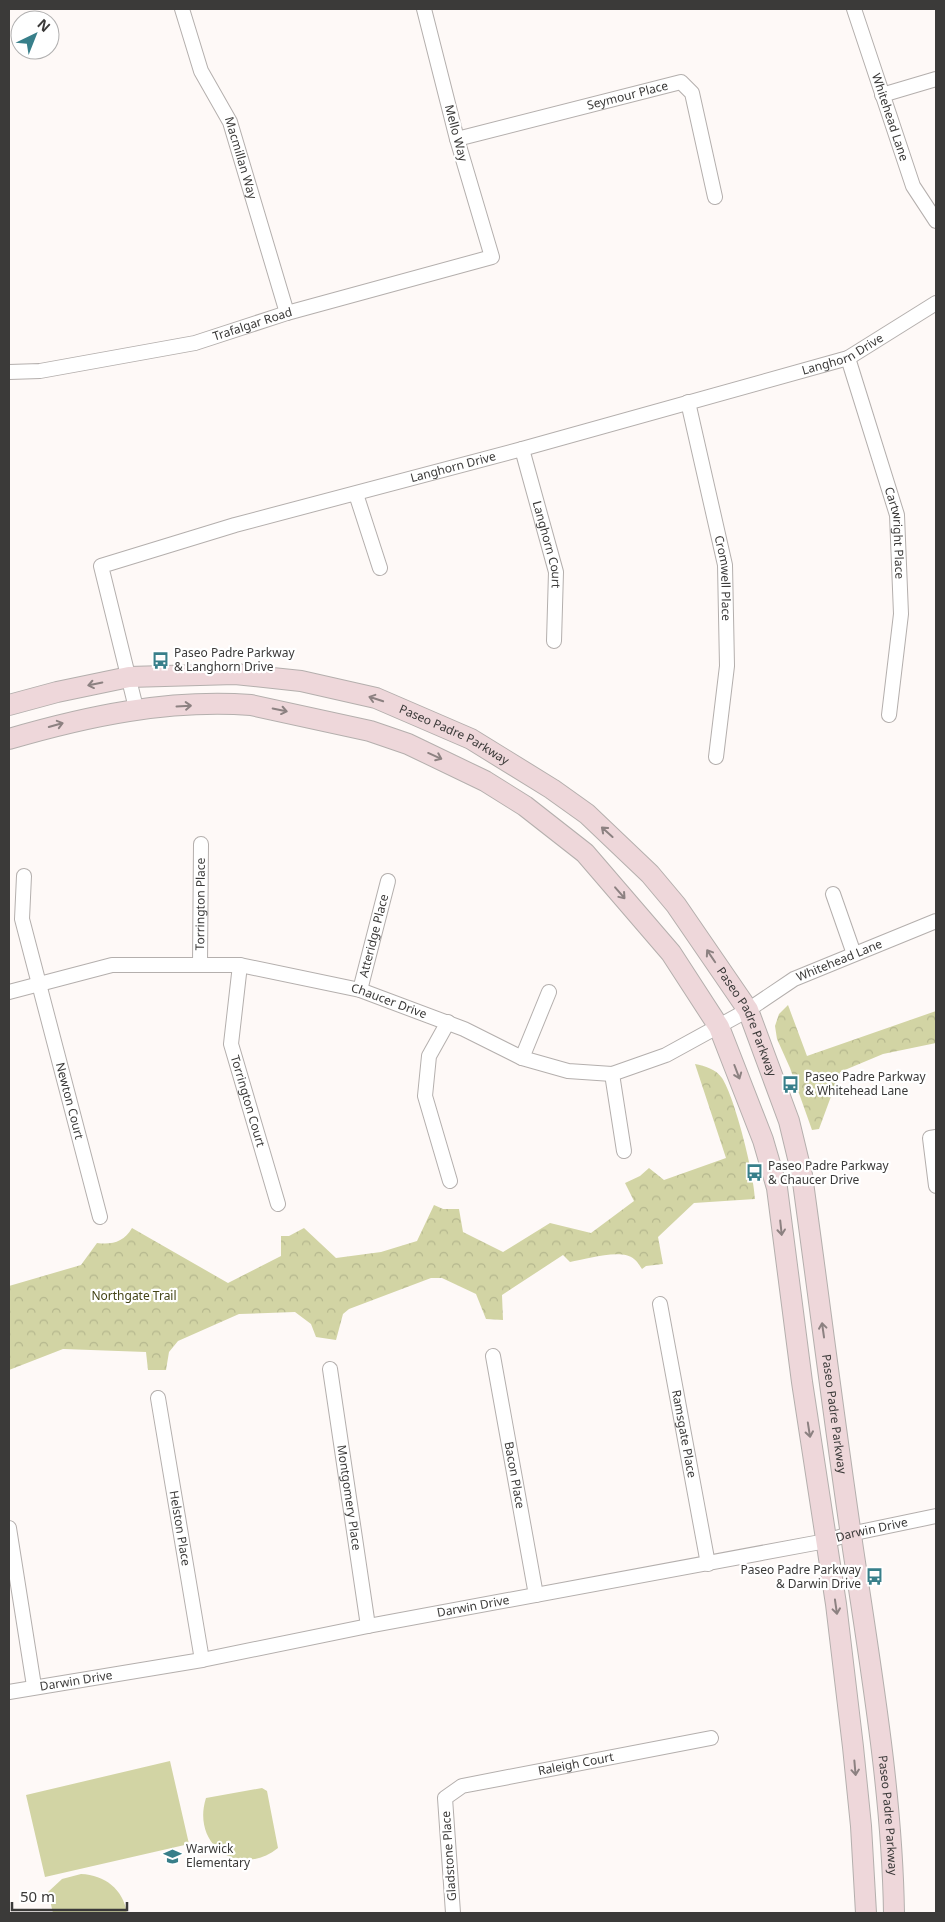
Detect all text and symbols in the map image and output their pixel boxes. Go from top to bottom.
north arrow [10,10,60,60]
text: N [34,14,55,36]
street label: Whitehead Lane [868,71,913,163]
street label: Seymour Place [585,77,670,114]
street label: Mello Way [441,103,472,164]
street label: Macmillan Way [221,115,262,202]
street label: Trafalgar Road [210,303,294,345]
street label: Langhorn Drive [800,329,886,379]
street label: Langhorn Drive [408,447,498,486]
street label: Cartwright Place [881,485,909,580]
street label: Langhorn Court [529,499,565,589]
street label: Cromwell Place [711,534,735,621]
place label: Paseo Padre Parkway & Langhorn Drive [174,644,295,675]
bus stop icon: Paseo Padre Parkway & Langhorn Drive [150,650,170,670]
one-way arrow [87,680,103,689]
one-way arrow [369,693,385,703]
street label: Paseo Padre Parkway [397,700,513,769]
one-way arrow [176,701,192,710]
one-way arrow [271,706,287,716]
one-way arrow [47,720,63,730]
one-way arrow [427,752,442,761]
one-way arrow [600,826,613,837]
street label: Torrington Place [191,857,209,950]
one-way arrow [614,887,625,900]
street label: Atteridge Place [355,892,392,979]
street label: Whitehead Lane [793,935,885,985]
one-way arrow [705,949,715,963]
street label: Paseo Padre Parkway [713,963,781,1080]
street label: Chaucer Drive [350,979,430,1022]
street label: Torrington Court [227,1053,270,1149]
street label: Newton Court [52,1060,88,1142]
one-way arrow [733,1064,742,1080]
place label: Paseo Padre Parkway & Whitehead Lane [805,1068,926,1099]
bus stop icon: Paseo Padre Parkway & Whitehead Lane [781,1074,801,1094]
place label: Paseo Padre Parkway & Chaucer Drive [768,1157,889,1188]
bus stop icon: Paseo Padre Parkway & Chaucer Drive [744,1163,764,1183]
one-way arrow [776,1220,786,1236]
park label: Northgate Trail [91,1287,177,1304]
one-way arrow [818,1322,828,1338]
street label: Paseo Padre Parkway [818,1353,851,1476]
street label: Ramsgate Place [668,1388,701,1479]
one-way arrow [804,1421,814,1437]
street label: Bacon Place [501,1440,529,1510]
street label: Montgomery Place [333,1444,366,1552]
street label: Helston Place [166,1489,195,1567]
street label: Darwin Drive [834,1513,909,1546]
place label: Paseo Padre Parkway & Darwin Drive [740,1561,862,1592]
bus stop icon: Paseo Padre Parkway & Darwin Drive [865,1567,885,1587]
street label: Darwin Drive [435,1591,511,1621]
one-way arrow [831,1598,841,1614]
street label: Darwin Drive [38,1666,114,1695]
street label: Raleigh Court [536,1748,616,1779]
street label: Paseo Padre Parkway [875,1754,902,1877]
one-way arrow [851,1760,860,1776]
street label: Gladstone Place [437,1810,460,1902]
place label: Warwick Elementary [186,1840,251,1871]
school or university icon: Warwick Elementary [162,1846,182,1866]
scale bar [12,1880,128,1912]
text: 50 m [20,1886,55,1906]

